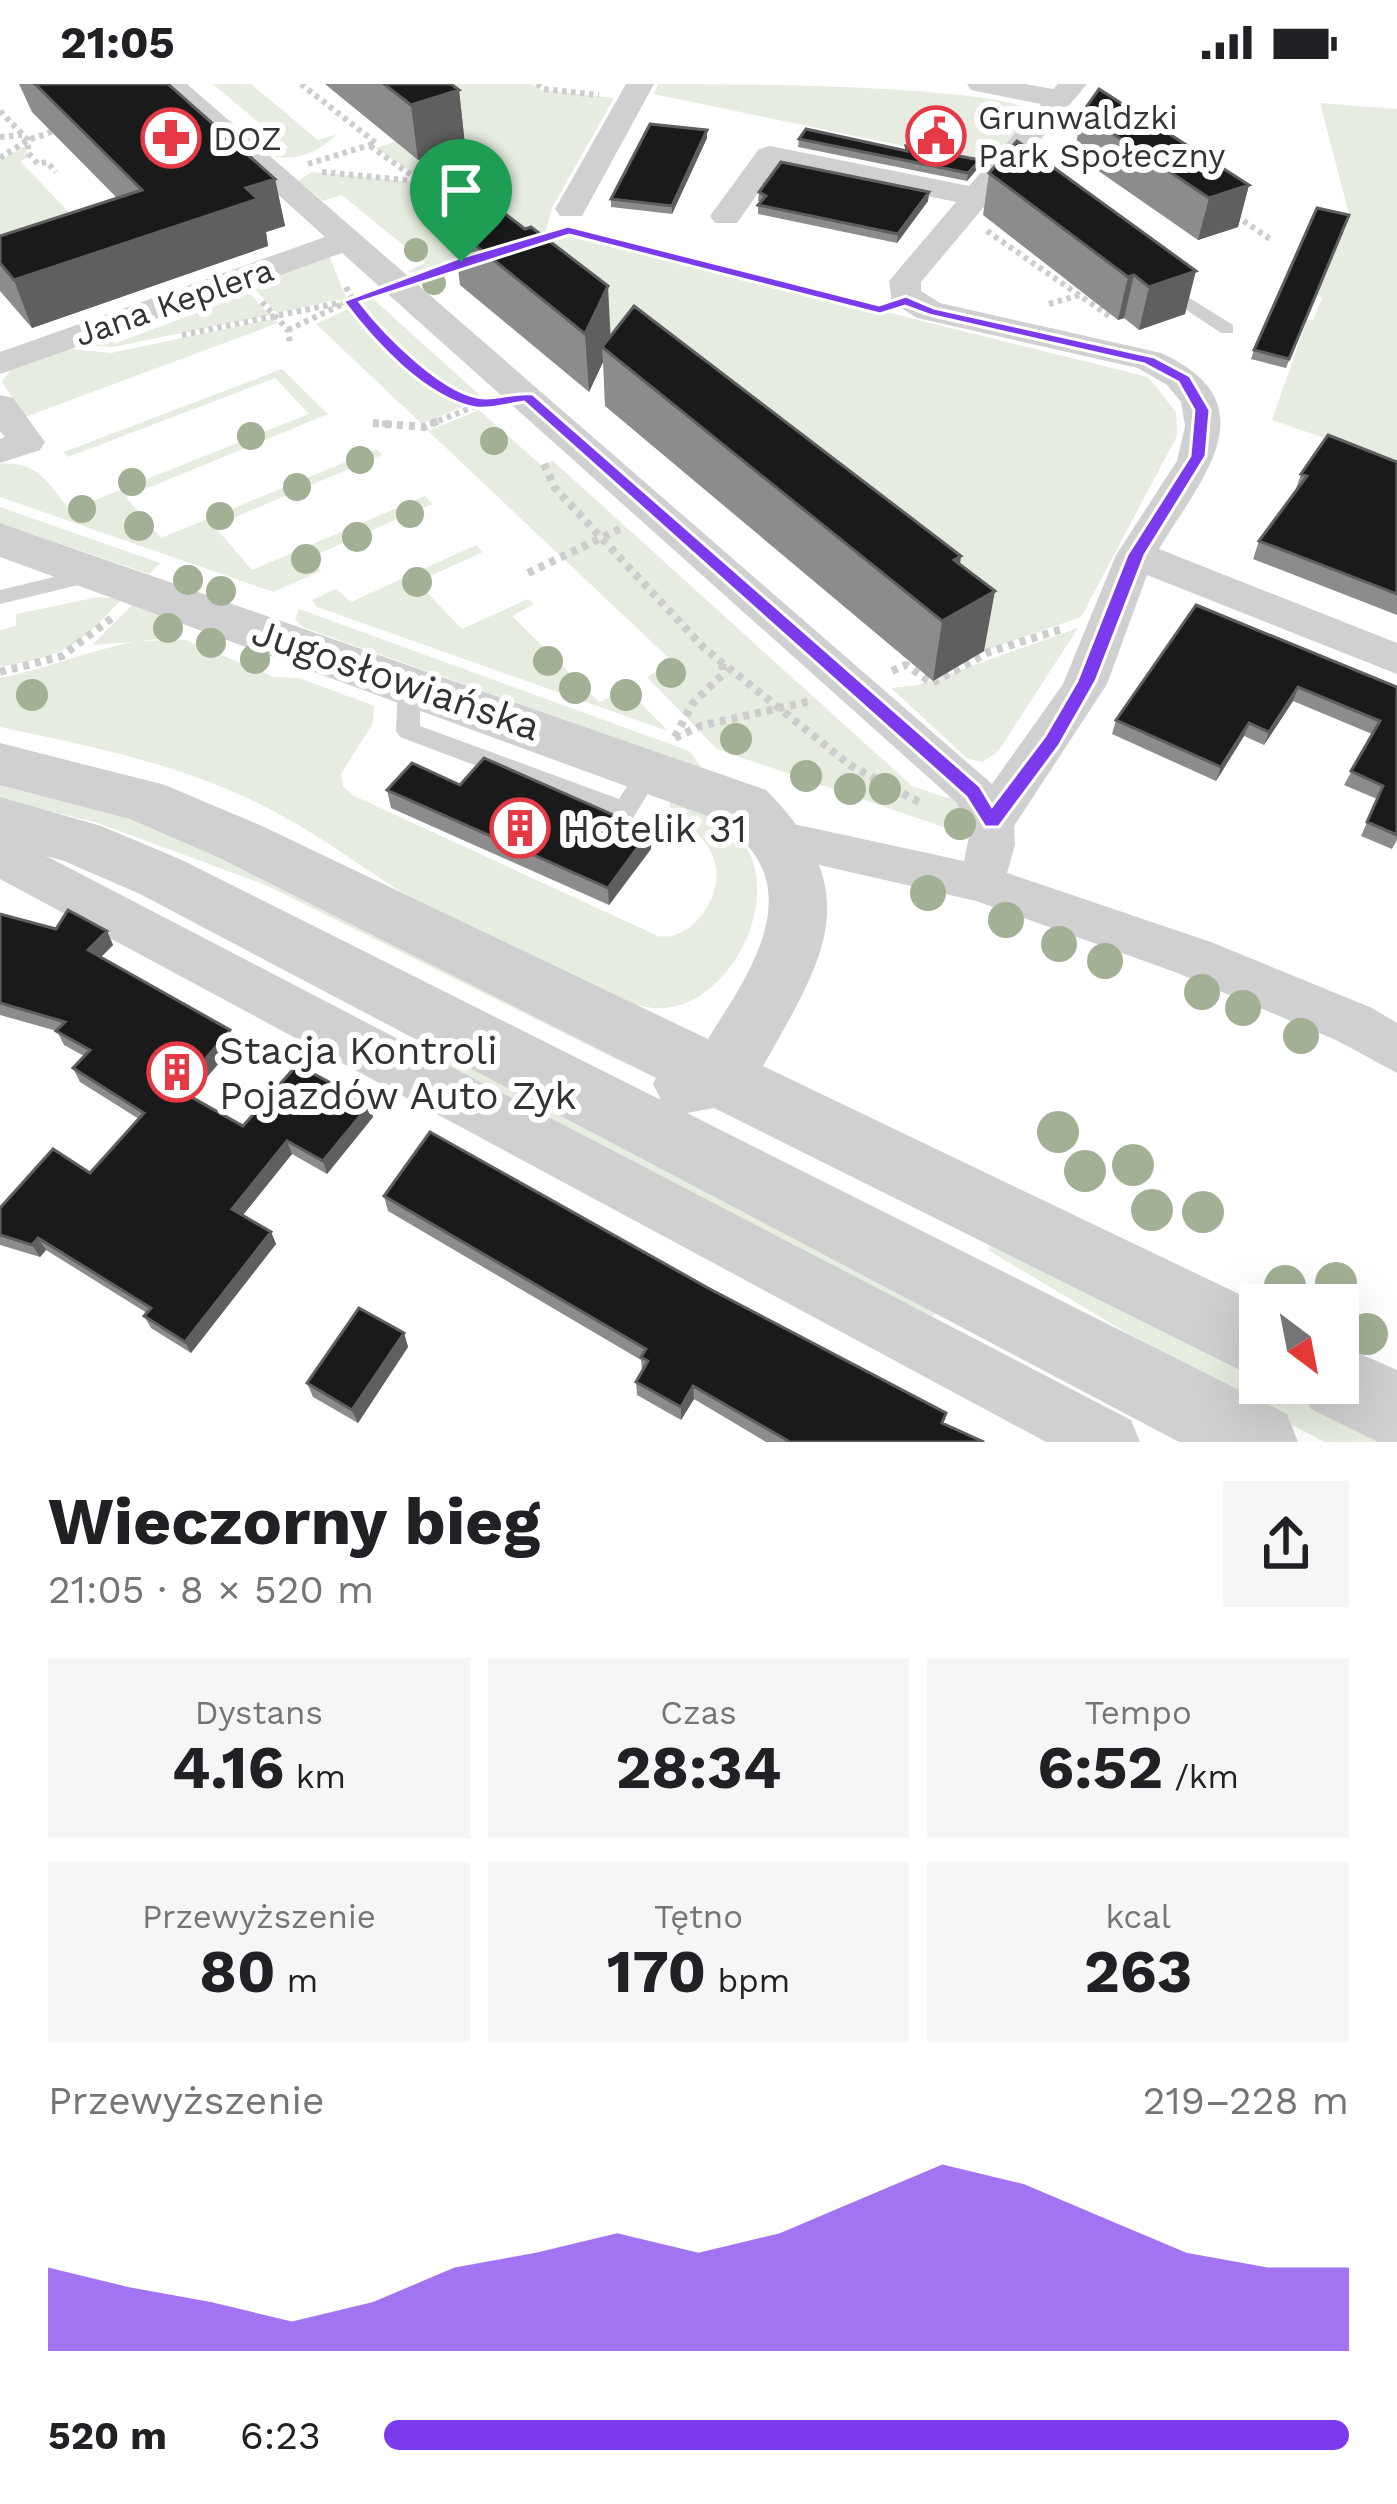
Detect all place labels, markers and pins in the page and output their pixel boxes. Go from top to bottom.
place label: Grunwaldzki Park Społeczny [978,98,1225,175]
public building icon: Grunwaldzki Park Społeczny [905,105,967,167]
pharmacy icon: DOZ [140,107,202,169]
place label: DOZ [213,119,282,158]
pin [410,139,512,262]
building icon: Hotelik 31 [489,797,551,859]
place label: Hotelik 31 [562,806,747,851]
place label: Stacja Kontroli Pojazdów Auto Zyk [219,1028,577,1118]
building icon: Stacja Kontroli Pojazdów Auto Zyk [146,1041,208,1103]

